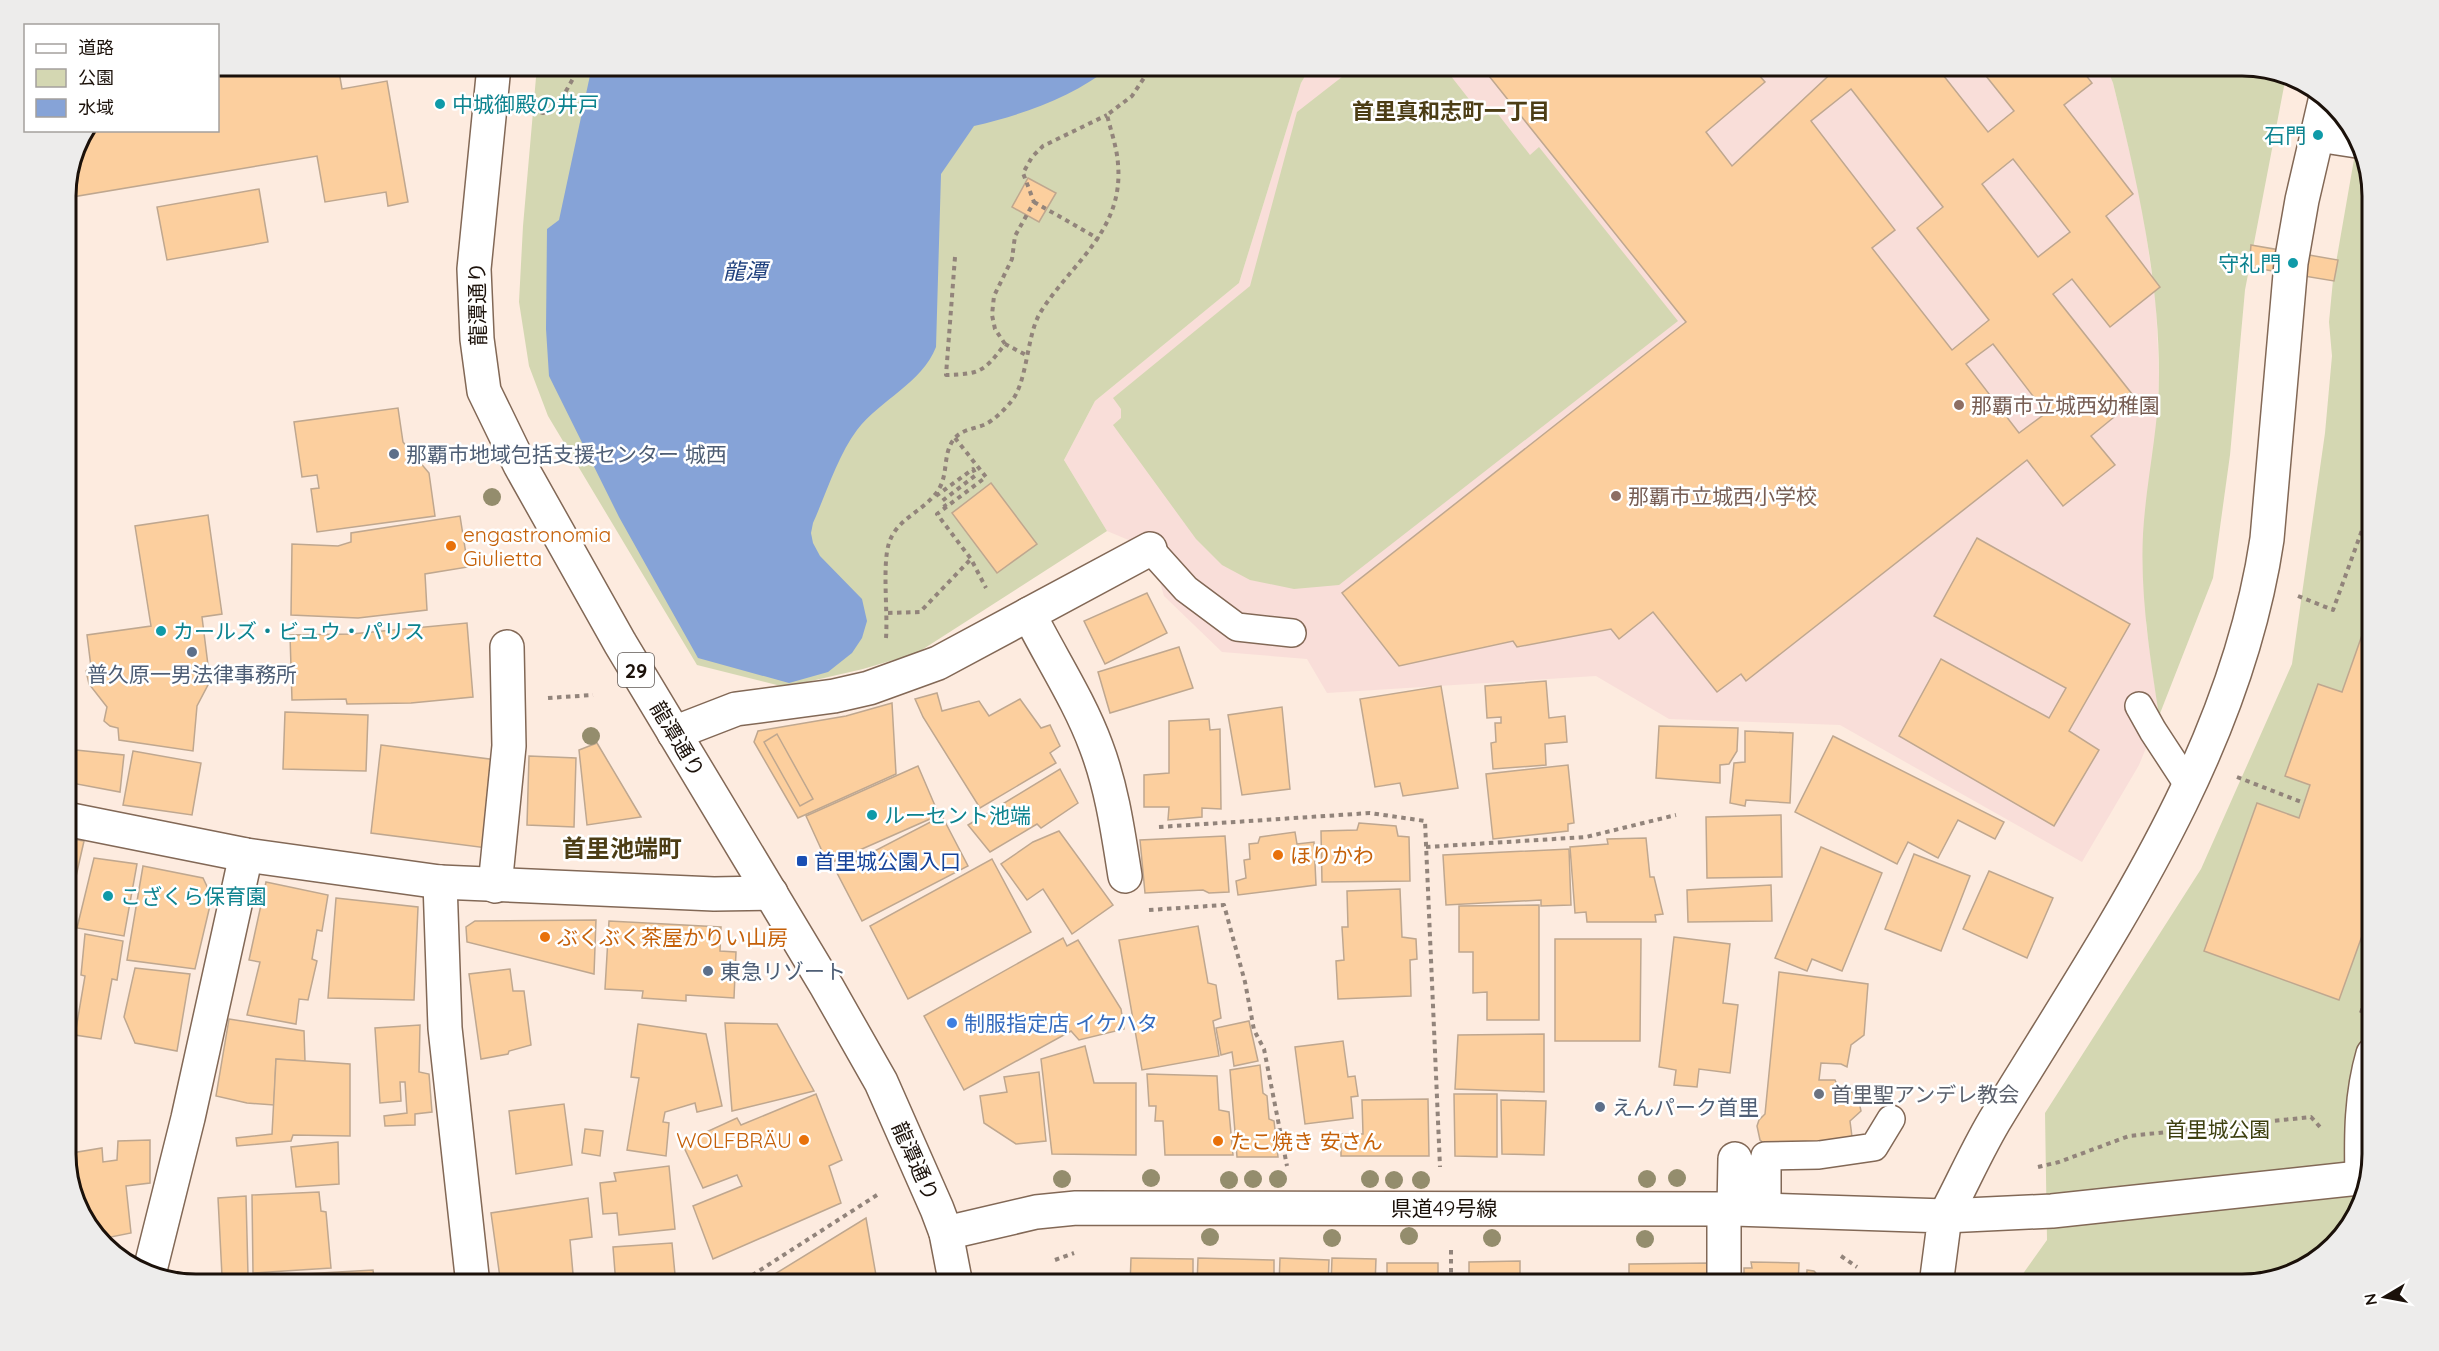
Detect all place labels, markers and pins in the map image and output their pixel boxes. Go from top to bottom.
place label: 中城御殿の井戸 [452,91,599,117]
marker: 中城御殿の井戸 [433,97,447,111]
place label: 石門 [2264,122,2306,148]
marker: 石門 [2311,128,2325,142]
place label: 守礼門 [2218,250,2281,276]
marker: 守礼門 [2286,256,2300,270]
place label: 那覇市立城西幼稚園 [1971,392,2160,418]
marker: 那覇市立城西幼稚園 [1952,398,1966,412]
place label: 那覇市地域包括支援センター 城西 [406,441,727,467]
marker: 那覇市地域包括支援センター 城西 [387,447,401,461]
place label: 那覇市立城西小学校 [1628,483,1817,509]
marker: 那覇市立城西小学校 [1609,489,1623,503]
place label: engastronomia Giulietta [463,521,611,571]
marker: engastronomia Giulietta [444,539,458,553]
place label: カールズ・ビュウ・パリス [173,618,425,644]
marker: カールズ・ビュウ・パリス [154,624,168,638]
marker: 普久原一男法律事務所 [185,645,199,659]
place label: 普久原一男法律事務所 [87,661,297,687]
place label: ルーセント池端 [884,802,1031,828]
marker: ルーセント池端 [865,808,879,822]
place label: ほりかわ [1290,842,1374,868]
place label: 首里城公園入口 [814,848,961,874]
marker: ほりかわ [1271,848,1285,862]
marker: 首里城公園入口 [795,854,809,868]
place label: こざくら保育園 [120,883,267,909]
marker: こざくら保育園 [101,889,115,903]
place label: ぶくぶく茶屋かりい山房 [557,924,788,950]
marker: ぶくぶく茶屋かりい山房 [538,930,552,944]
place label: 東急リゾート [720,958,846,984]
marker: 東急リゾート [701,964,715,978]
place label: 制服指定店 イケハタ [964,1010,1158,1036]
marker: 制服指定店 イケハタ [945,1016,959,1030]
place label: 首里聖アンデレ教会 [1831,1081,2019,1107]
marker: 首里聖アンデレ教会 [1812,1087,1826,1101]
place label: えんパーク首里 [1612,1094,1759,1120]
marker: えんパーク首里 [1593,1100,1607,1114]
place label: WOLFBRÄU [676,1127,792,1153]
place label: たこ焼き 安さん [1230,1128,1383,1154]
marker: WOLFBRÄU [797,1133,811,1147]
marker: たこ焼き 安さん [1211,1134,1225,1148]

